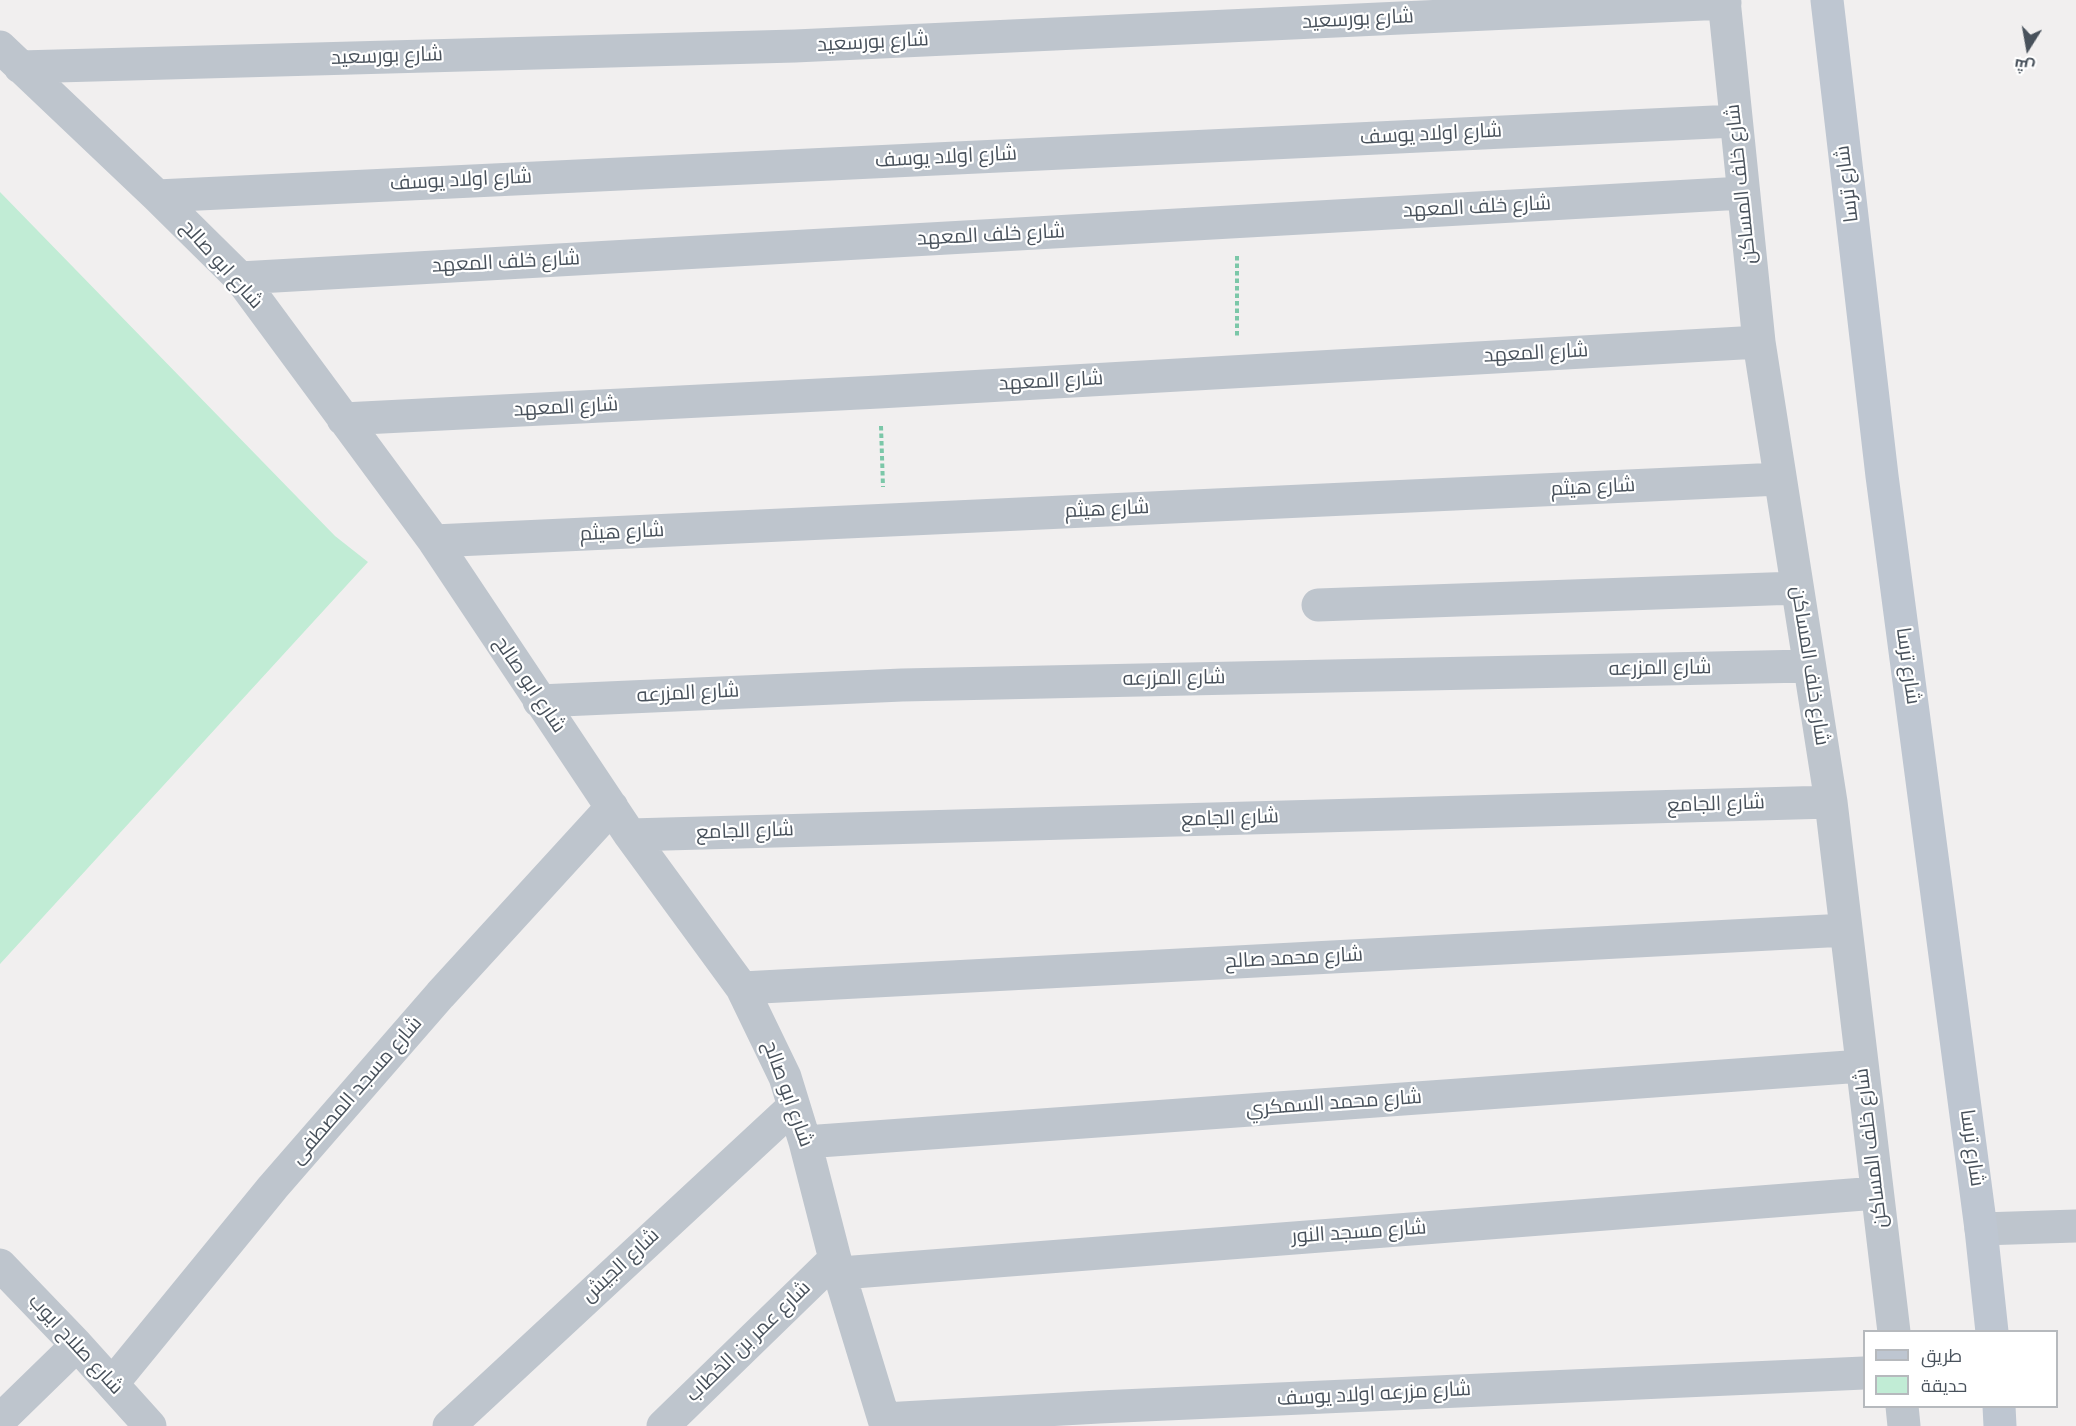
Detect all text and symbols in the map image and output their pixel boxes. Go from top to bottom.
street label: شارع بورسعيد [1302,5,1414,35]
north arrow [1998,18,2058,78]
street label: شارع بورسعيد [817,28,929,58]
street label: شارع بورسعيد [331,43,443,71]
text: ش [2013,55,2036,77]
street label: شارع خلف المساكن [1722,103,1762,265]
street label: شارع اولاد يوسف [1359,119,1503,151]
street label: شارع اولاد يوسف [874,142,1018,174]
street label: شارع ترسا [1831,144,1865,224]
street label: شارع اولاد يوسف [389,165,533,197]
street label: شارع خلف المعهد [1402,192,1552,224]
street label: شارع ابو صالح [175,216,267,314]
street label: شارع خلف المعهد [916,220,1066,252]
street label: شارع خلف المعهد [431,247,581,279]
street label: شارع المعهد [1483,339,1589,369]
street label: شارع المعهد [998,367,1104,397]
street label: شارع المعهد [513,393,619,423]
street label: شارع هيثم [1550,474,1636,502]
street label: شارع هيثم [1064,496,1150,524]
street label: شارع هيثم [579,519,665,547]
street label: شارع خلف المساكن [1785,585,1833,747]
street label: شارع ترسا [1890,626,1924,706]
street label: شارع ابو صالح [488,632,570,738]
street label: شارع المزرعه [1608,656,1712,682]
street label: شارع المزرعه [1122,666,1226,692]
street label: شارع المزرعه [636,679,740,709]
street label: شارع الجامع [1667,791,1765,819]
street label: شارع الجامع [1181,805,1279,833]
street label: شارع الجامع [696,818,794,846]
street label: شارع محمد صالح [1224,943,1364,975]
street label: شارع مسجد المصطفى [286,1012,428,1170]
street label: شارع ابو صالح [757,1038,817,1150]
street label: شارع خلف المساكن [1850,1067,1894,1229]
street label: شارع محمد السمكري [1245,1086,1423,1122]
street label: شارع ترسا [1954,1108,1988,1188]
street label: شارع مسجد النور [1291,1216,1427,1250]
street label: شارع الجيش [577,1224,665,1308]
street label: شارع عمر بن الخطاب [682,1276,816,1408]
street label: شارع صلاح ايوب [23,1290,127,1400]
legend [1863,1330,2058,1408]
text: طريق [1921,1345,1962,1366]
text: حديقة [1921,1375,1967,1396]
street label: شارع مزرعه اولاد يوسف [1276,1378,1472,1412]

